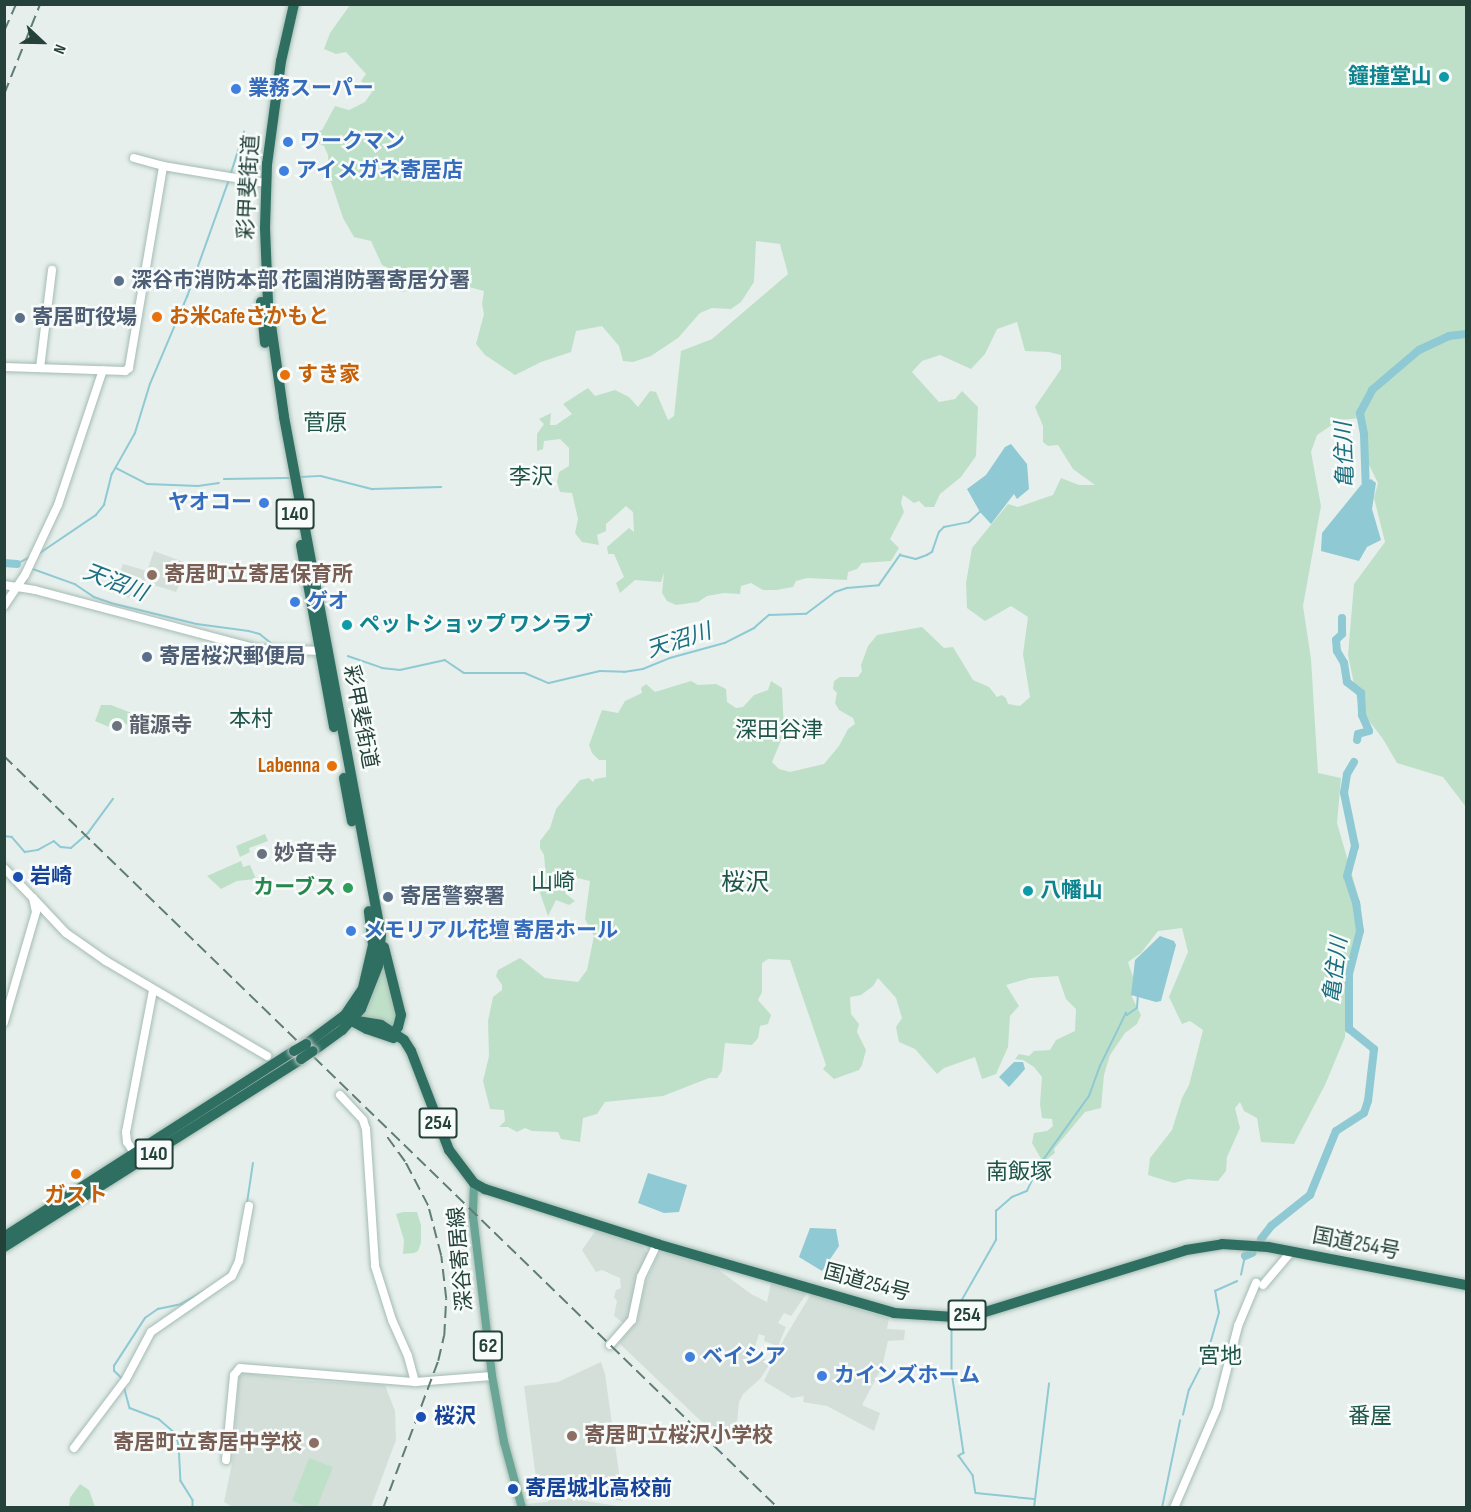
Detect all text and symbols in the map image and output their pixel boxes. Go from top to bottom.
north arrow [12,12,72,72]
text: N [49,41,70,56]
place label: 鐘撞堂山 [1348,64,1432,90]
marker: 鐘撞堂山 [1437,70,1451,84]
place label: 業務スーパー [248,76,374,102]
marker: 業務スーパー [229,82,243,96]
place label: ワークマン [300,129,405,155]
street label: 彩甲斐街道 [234,134,264,240]
marker: ワークマン [281,135,295,149]
place label: アイメガネ寄居店 [296,158,464,184]
marker: アイメガネ寄居店 [277,164,291,178]
place label: 深谷市消防本部 花園消防署寄居分署 [131,268,470,294]
marker: 深谷市消防本部 花園消防署寄居分署 [112,274,126,288]
place label: お米Cafeさかもと [169,304,329,330]
place label: 寄居町役場 [32,305,137,331]
marker: お米Cafeさかもと [150,310,164,324]
marker: 寄居町役場 [13,311,27,325]
place label: すき家 [297,362,360,388]
marker: すき家 [278,368,292,382]
district label: 菅原 [303,411,347,437]
water label: 亀住川 [1331,422,1359,488]
district label: 李沢 [509,465,553,491]
place label: ヤオコー [168,490,252,516]
marker: ヤオコー [257,496,271,510]
road number: 140 [276,497,314,531]
water label: 天沼川 [79,559,151,607]
place label: 寄居町立寄居保育所 [164,562,353,588]
marker: 寄居町立寄居保育所 [145,568,159,582]
place label: ゲオ [307,589,349,615]
marker: ゲオ [288,595,302,609]
place label: ペットショップ ワンラブ [359,612,593,638]
marker: ペットショップ ワンラブ [340,618,354,632]
water label: 天沼川 [644,618,714,664]
place label: 寄居桜沢郵便局 [159,644,306,670]
marker: 寄居桜沢郵便局 [140,650,154,664]
street label: 彩甲斐街道 [338,663,382,771]
district label: 本村 [229,707,273,733]
place label: 龍源寺 [129,713,192,739]
district label: 深田谷津 [735,718,823,744]
marker: 龍源寺 [110,719,124,733]
place label: Labenna [258,753,320,779]
marker: Labenna [325,759,339,773]
place label: 妙音寺 [274,841,337,867]
marker: 妙音寺 [255,847,269,861]
place label: 岩崎 [30,864,72,890]
district label: 桜沢 [721,869,769,897]
marker: 岩崎 [11,870,25,884]
district label: 山崎 [531,870,575,896]
place label: カーブス [252,875,336,901]
place label: 八幡山 [1040,878,1103,904]
marker: カーブス [341,881,355,895]
place label: 寄居警察署 [400,884,505,910]
marker: 八幡山 [1021,884,1035,898]
marker: 寄居警察署 [381,890,395,904]
place label: メモリアル花壇 寄居ホール [363,918,618,944]
marker: メモリアル花壇 寄居ホール [344,924,358,938]
water label: 亀住川 [1319,936,1353,1004]
road number: 254 [418,1106,458,1140]
road number: 140 [134,1137,174,1171]
district label: 南飯塚 [986,1160,1052,1186]
marker: ガスト [69,1167,83,1181]
place label: ガスト [45,1183,107,1209]
street label: 深谷寄居線 [444,1206,478,1312]
street label: 国道254号 [1310,1223,1402,1265]
street label: 国道254号 [821,1259,913,1307]
road number: 254 [948,1298,986,1332]
road number: 62 [472,1329,504,1363]
place label: ベイシア [702,1344,786,1370]
district label: 宮地 [1198,1344,1242,1370]
marker: ベイシア [683,1350,697,1364]
place label: カインズホーム [834,1363,981,1389]
marker: カインズホーム [815,1369,829,1383]
place label: 桜沢 [434,1404,476,1430]
district label: 番屋 [1348,1404,1392,1430]
marker: 桜沢 [412,1408,430,1426]
place label: 寄居町立桜沢小学校 [584,1423,773,1449]
marker: 寄居町立桜沢小学校 [565,1429,579,1443]
place label: 寄居町立寄居中学校 [113,1430,302,1456]
marker: 寄居町立寄居中学校 [307,1436,321,1450]
place label: 寄居城北高校前 [525,1476,672,1502]
marker: 寄居城北高校前 [506,1482,520,1496]

